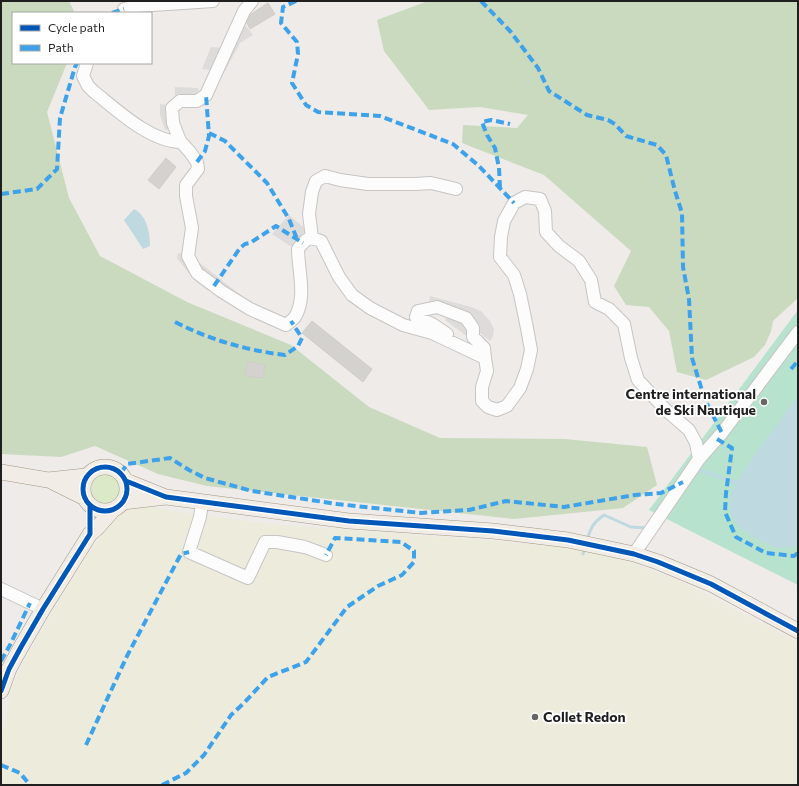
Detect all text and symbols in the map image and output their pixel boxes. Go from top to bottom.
legend [12,12,152,64]
text: Cycle path [48,20,105,34]
text: Path [48,40,74,54]
place label: Centre international de Ski Nautique [625,385,756,418]
marker: Centre international de Ski Nautique [759,397,769,407]
place label: Collet Redon [543,708,626,725]
marker: Collet Redon [530,712,540,722]

